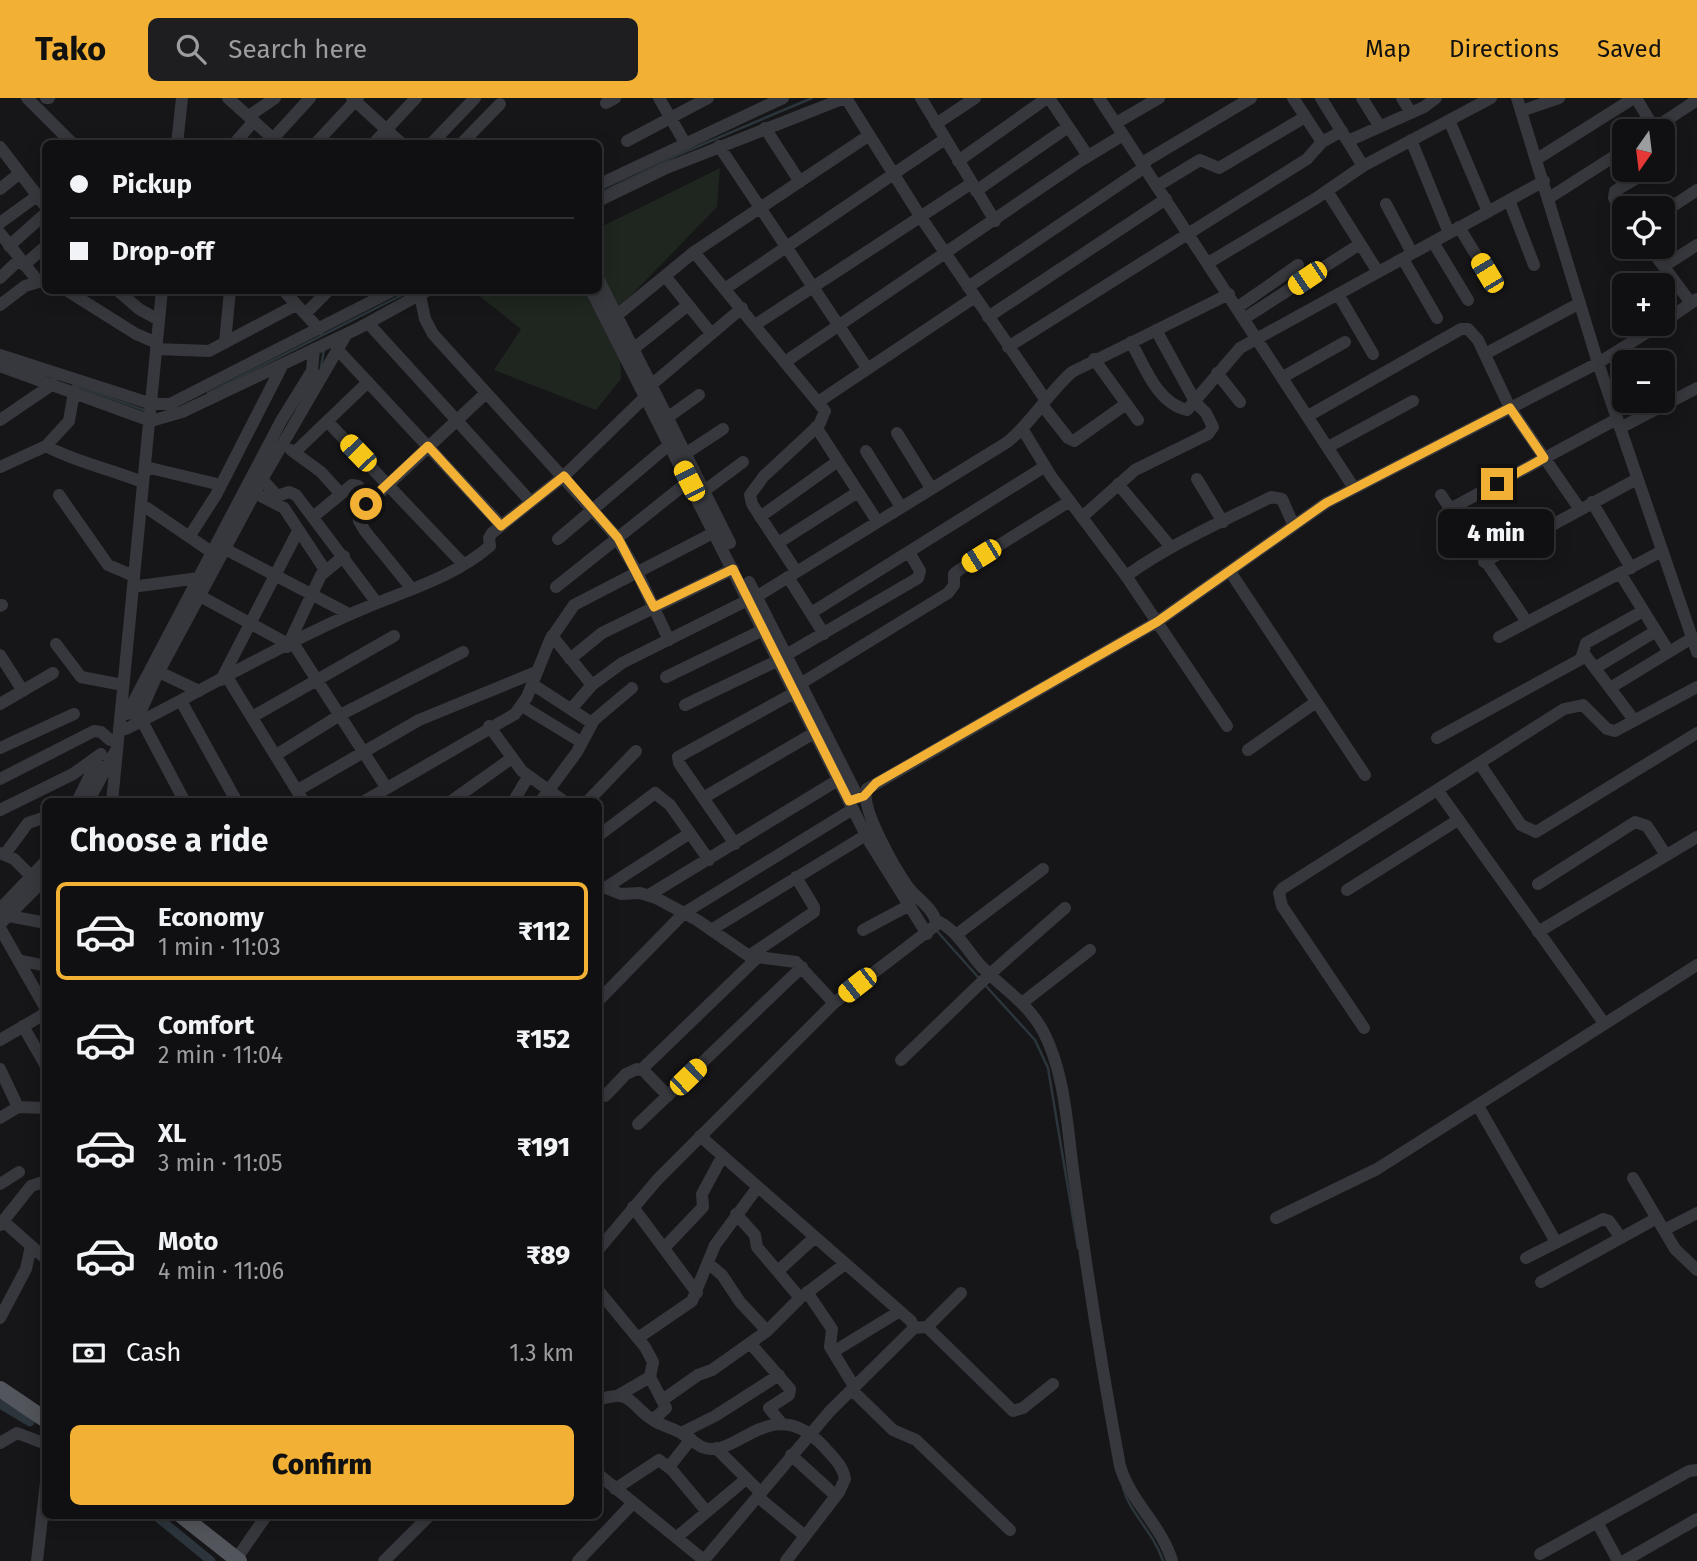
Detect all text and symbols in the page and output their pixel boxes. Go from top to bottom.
search box [148,18,638,81]
text: Tako [35,29,106,69]
icon: search [172,30,210,68]
text: Search here [228,34,367,65]
text: Map [1365,35,1411,63]
text: Directions [1449,35,1559,63]
text: Saved [1597,35,1662,63]
north arrow [1612,119,1675,182]
map controls [1612,119,1675,413]
text: Pickup [112,169,192,200]
button: locate [1612,196,1675,259]
text: Drop-off [112,236,214,267]
car [1468,250,1507,296]
car [1284,258,1331,298]
button: + [1612,273,1675,336]
button: − [1612,350,1675,413]
car [336,431,381,475]
car [671,458,708,504]
route end [1481,468,1513,500]
route start [350,488,382,520]
callout: 4 min [1439,508,1555,558]
text: 4 min [1467,519,1525,547]
car [958,536,1005,576]
text: Choose a ride [70,821,268,859]
icon: car [74,900,137,963]
text: Economy [158,902,264,933]
text: ₹112 [518,916,570,947]
text: 1 min · 11:03 [158,933,281,961]
car [834,964,881,1006]
icon: car [74,1008,137,1071]
text: Comfort [158,1010,254,1041]
text: ₹152 [516,1024,570,1055]
text: 2 min · 11:04 [158,1041,283,1069]
car [666,1055,711,1099]
icon: car [74,1116,137,1179]
text: XL [158,1118,186,1149]
text: ₹191 [517,1132,570,1163]
text: 3 min · 11:05 [158,1149,282,1177]
icon: car [74,1224,137,1287]
text: Moto [158,1226,218,1257]
text: ₹89 [526,1240,570,1271]
text: 4 min · 11:06 [158,1257,284,1285]
icon: cash [70,1334,108,1372]
text: Cash [126,1337,182,1368]
text: 1.3 km [509,1339,574,1367]
button: Confirm [70,1425,574,1505]

